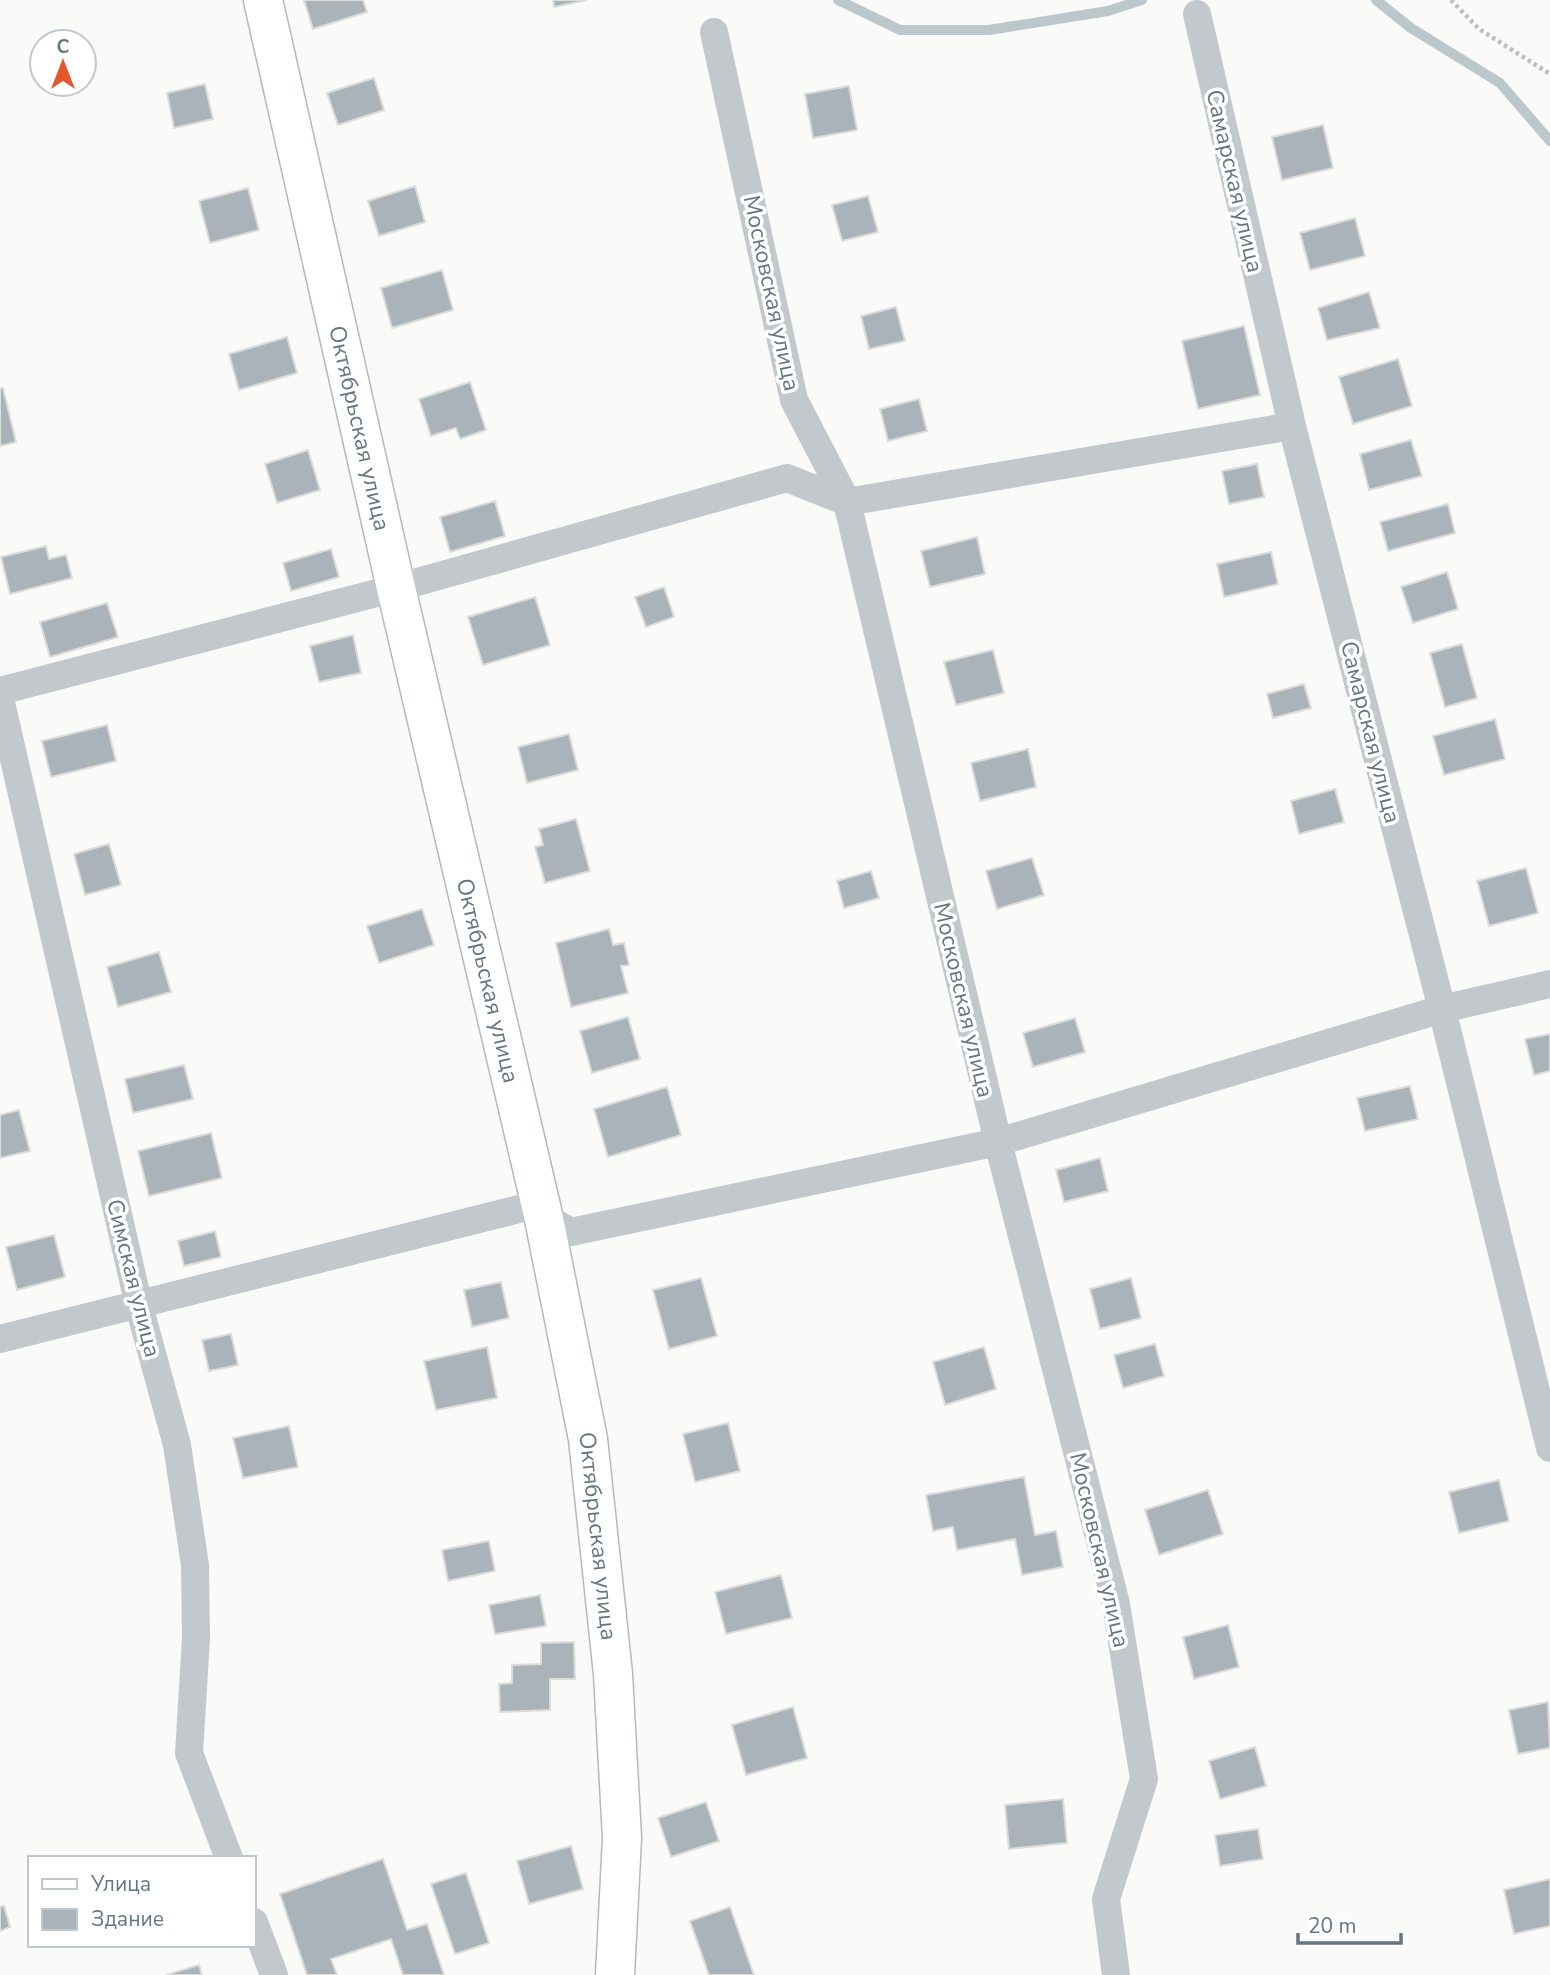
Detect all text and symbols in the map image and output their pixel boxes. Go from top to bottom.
north arrow [28,28,98,98]
text: С [57,34,70,60]
street label: Самарская улица [1198,87,1271,276]
street label: Московская улица [736,193,807,394]
street label: Октябрьская улица [321,323,398,534]
street label: Самарская улица [1333,638,1408,826]
street label: Октябрьская улица [449,875,527,1086]
street label: Московская улица [926,900,1001,1101]
street label: Симская улица [99,1196,168,1360]
street label: Октябрьская улица [571,1430,624,1642]
street label: Московская улица [1062,1450,1137,1651]
legend [28,1856,256,1947]
text: Улица [90,1870,151,1898]
scale bar [1298,1902,1401,1946]
text: Здание [91,1905,164,1933]
text: 20 m [1308,1912,1357,1940]

